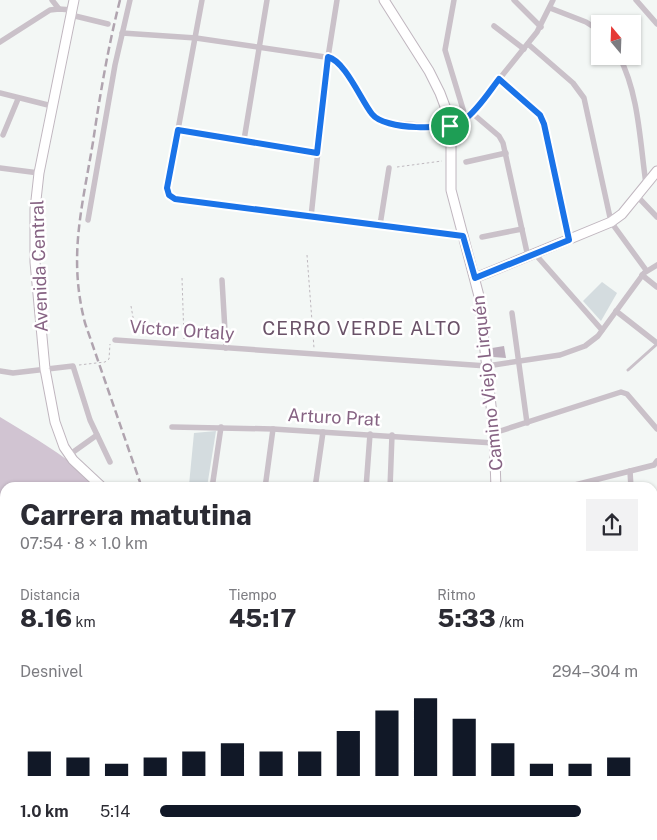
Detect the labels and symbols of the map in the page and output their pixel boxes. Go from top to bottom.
north arrow [591,15,641,65]
pin [429,105,471,147]
street label: Avenida Central [26,199,52,333]
street label: Camino Viejo Lirquén [467,294,507,472]
street label: Víctor Ortaly [129,316,236,344]
district label: CERRO VERDE ALTO [262,317,462,339]
street label: Arturo Prat [287,404,381,430]

